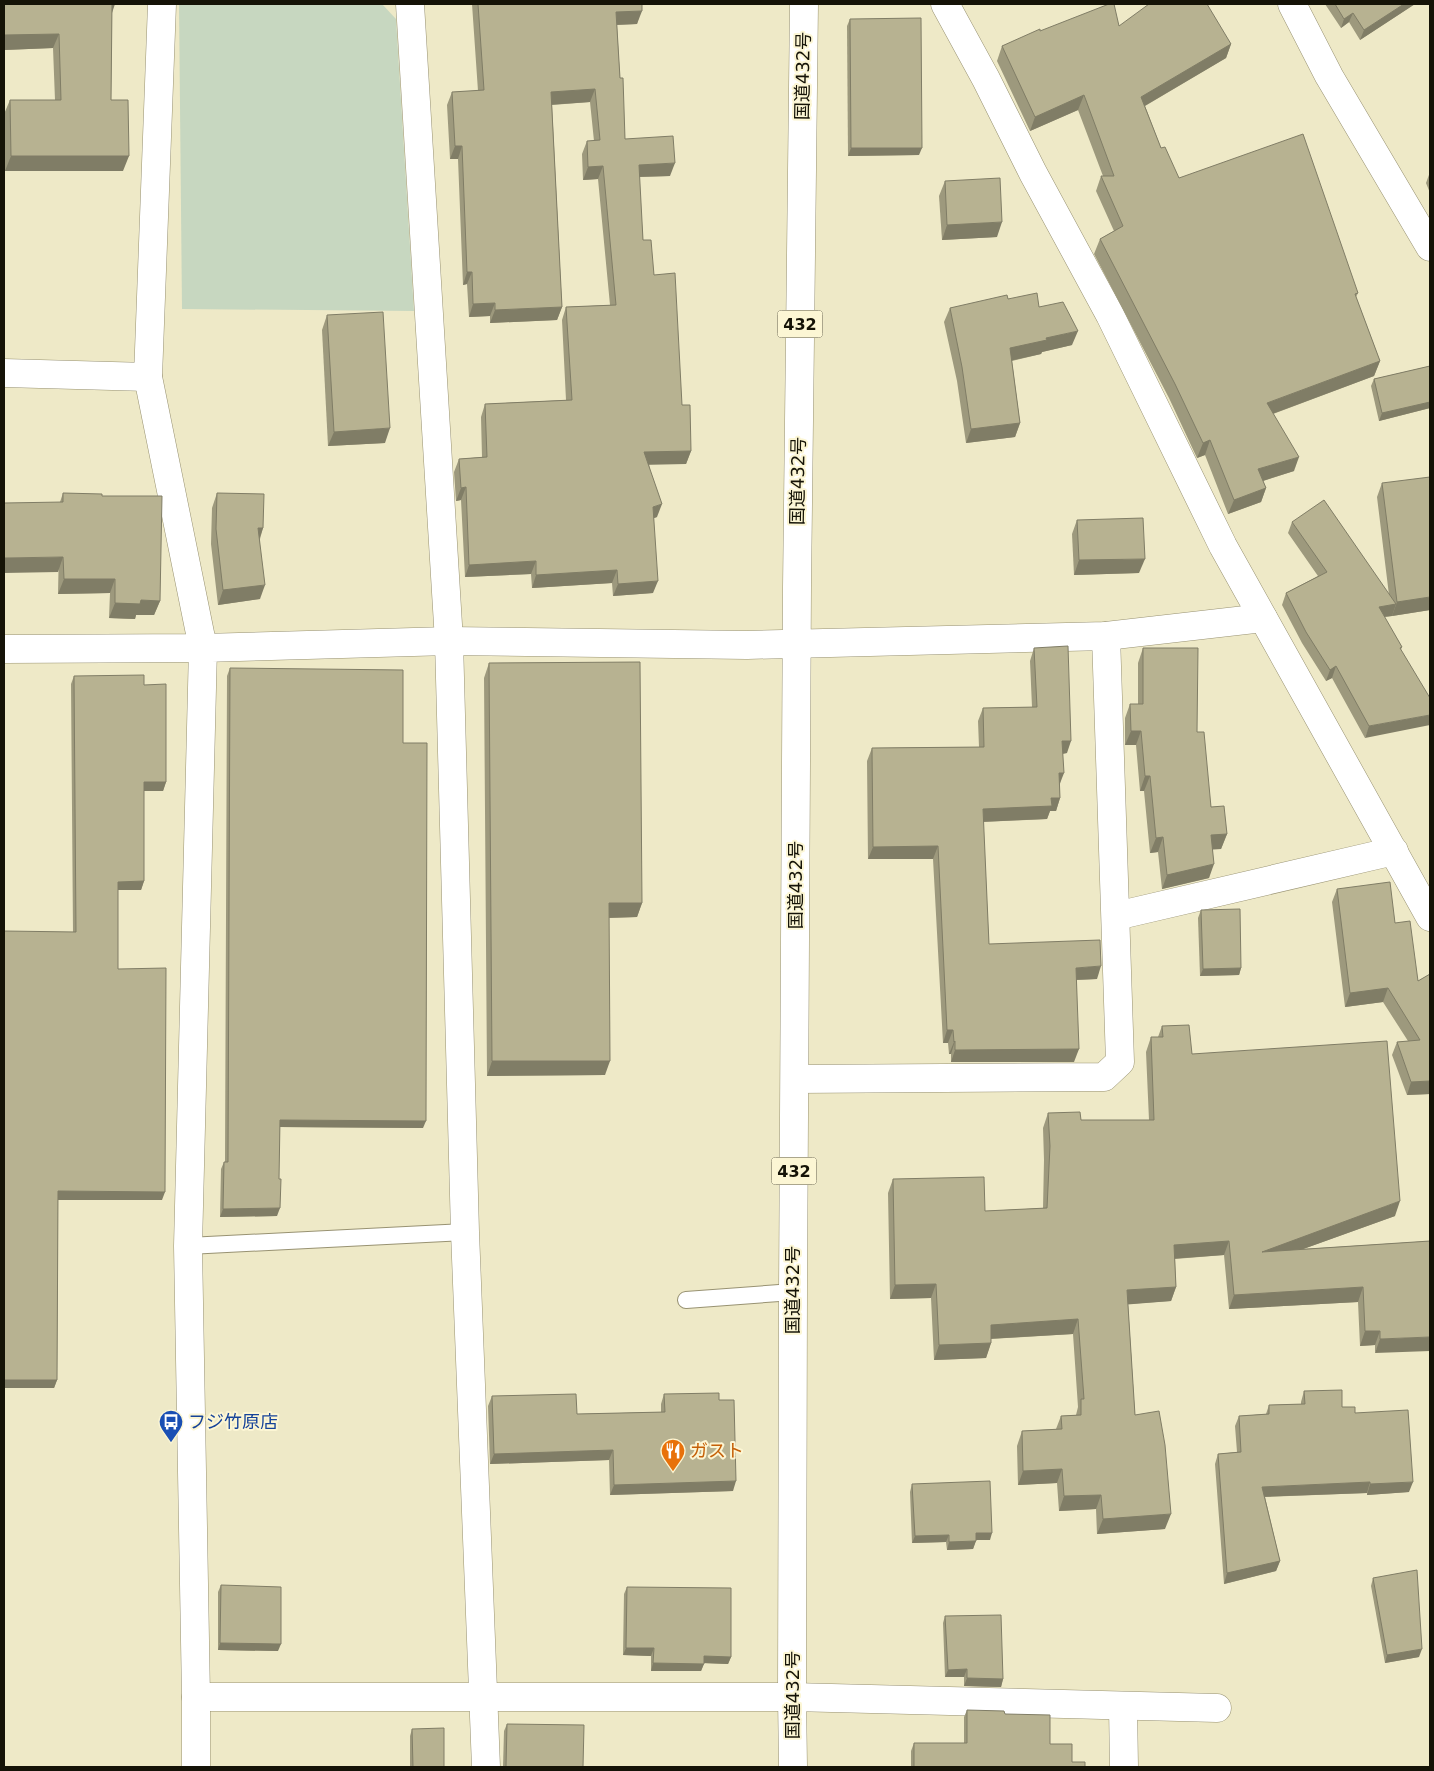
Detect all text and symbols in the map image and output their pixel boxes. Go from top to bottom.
street label: 国道432号 [791,32,814,120]
road number: 432 [778,310,822,338]
street label: 国道432号 [786,437,809,525]
street label: 国道432号 [785,841,806,929]
road number: 432 [772,1158,816,1184]
street label: 国道432号 [782,1246,803,1334]
bus stop icon: フジ竹原店 [158,1409,184,1443]
place label: フジ竹原店 [188,1411,278,1432]
restaurant icon: ガスト [660,1438,686,1472]
place label: ガスト [690,1440,744,1461]
street label: 国道432号 [782,1651,803,1739]

